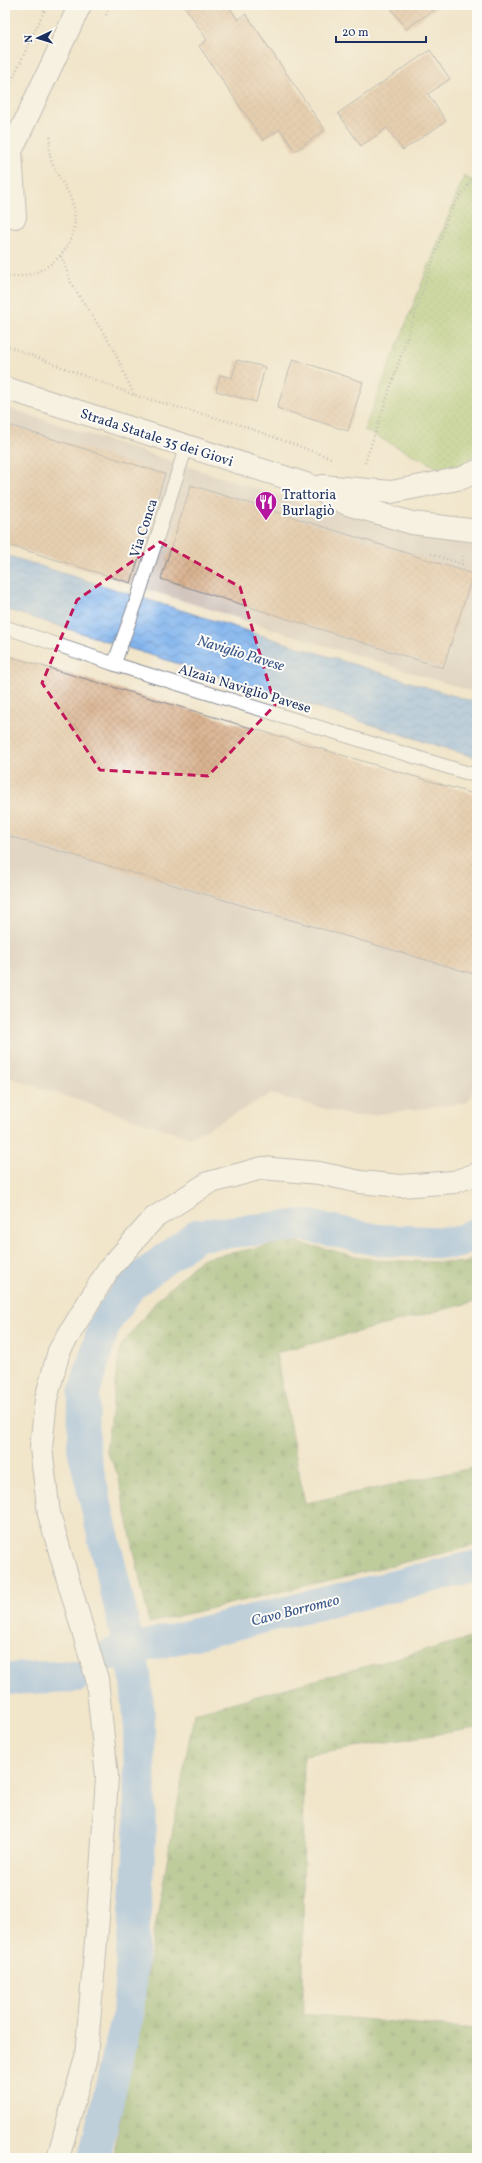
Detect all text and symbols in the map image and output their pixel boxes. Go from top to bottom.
north arrow [18,18,58,58]
scale bar [336,18,426,44]
text: 20 m [342,25,369,41]
text: N [22,34,37,43]
street label: Strada Statale 35 dei Giovi [78,405,235,472]
place label: Trattoria Burlagiò [282,486,336,521]
restaurant icon: Trattoria Burlagiò [253,489,279,522]
street label: Via Conca [126,496,163,560]
water label: Naviglio Pavese [194,631,287,678]
street label: Alzaia Naviglio Pavese [176,660,313,719]
water label: Cavo Borromeo [249,1590,342,1633]

